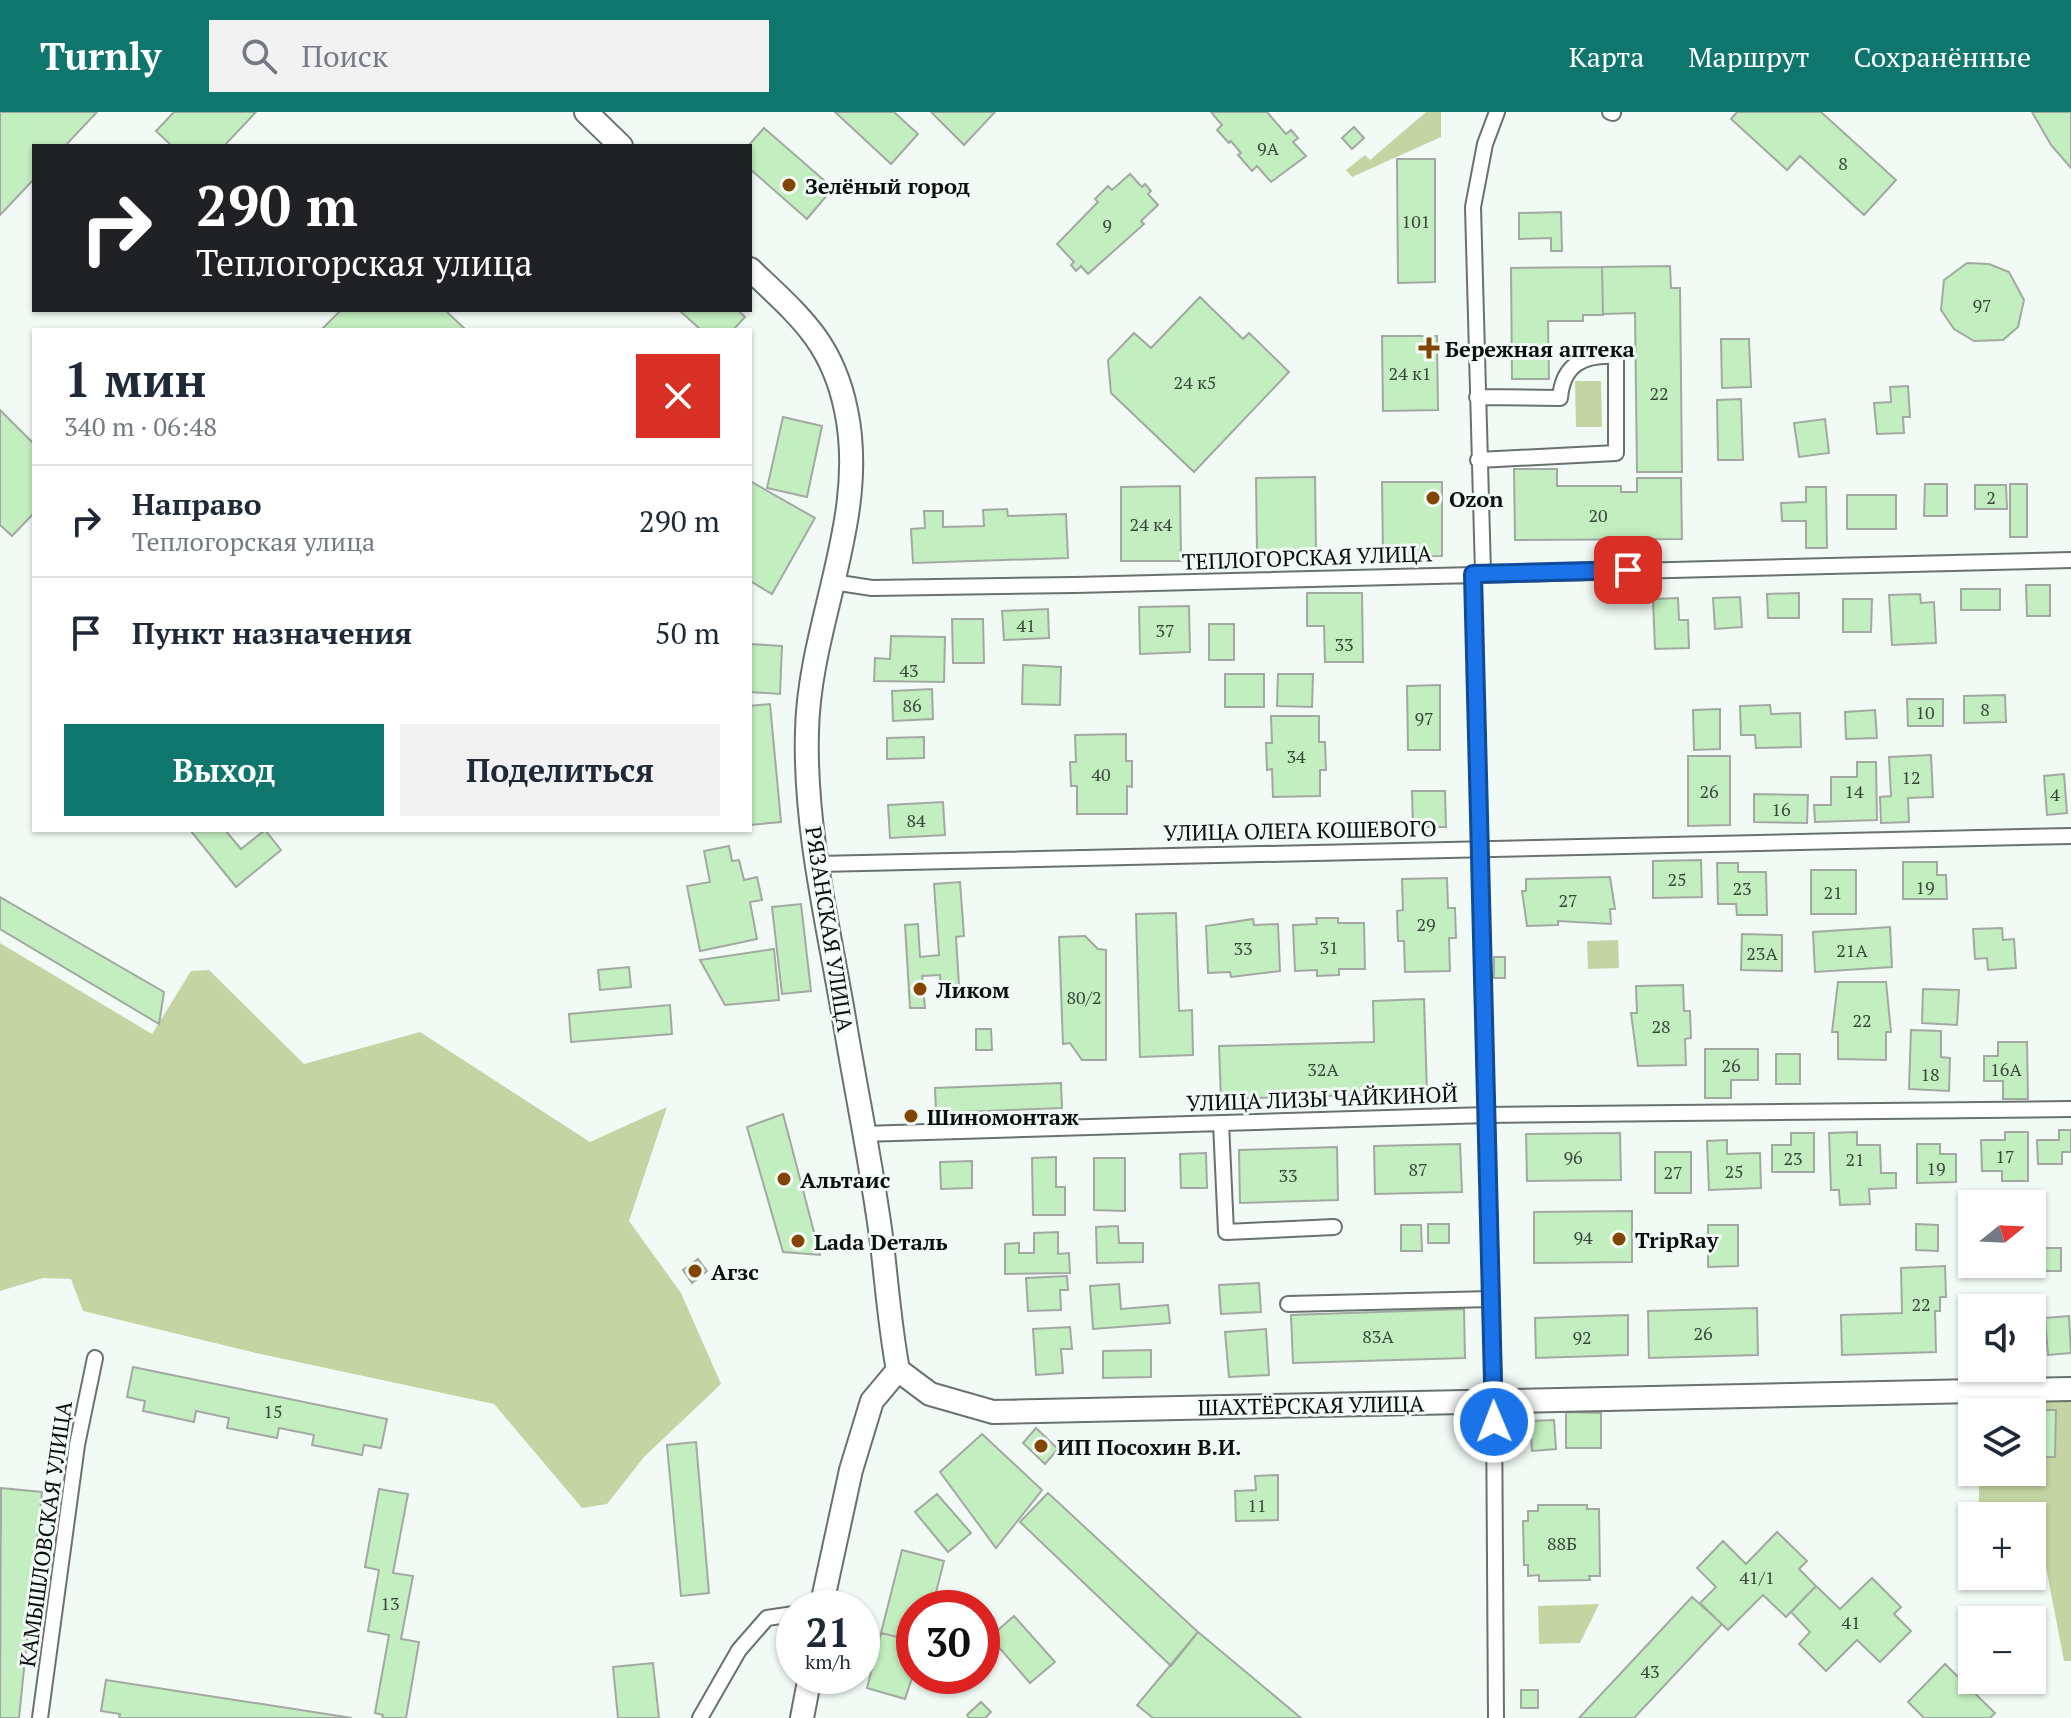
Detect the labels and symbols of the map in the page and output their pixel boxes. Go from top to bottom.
house number: 9А [1257,136,1280,160]
house number: 8 [1838,151,1848,175]
place label: Зелёный город [805,171,970,200]
marker: Зелёный город [780,176,798,194]
house number: 101 [1402,209,1430,233]
house number: 9 [1102,213,1112,237]
house number: 97 [1972,293,1992,317]
place label: Бережная аптека [1445,334,1635,363]
marker: Бережная аптека [1420,339,1438,357]
house number: 24 к1 [1389,361,1431,385]
house number: 24 к5 [1174,370,1216,394]
house number: 22 [1649,381,1669,405]
place label: Ozon [1449,484,1503,513]
house number: 2 [1986,485,1996,509]
marker: Ozon [1424,489,1442,507]
house number: 20 [1588,503,1608,527]
house number: 24 к4 [1130,512,1173,536]
pin [1594,536,1662,604]
street label: ТЕПЛОГОРСКАЯ УЛИЦА [1181,538,1434,576]
house number: 41 [1016,613,1036,637]
house number: 37 [1155,618,1175,642]
house number: 33 [1334,632,1354,656]
house number: 43 [899,658,919,682]
house number: 86 [902,693,922,717]
house number: 8 [1980,697,1990,721]
house number: 10 [1915,700,1935,724]
house number: 97 [1414,706,1434,730]
house number: 34 [1286,744,1306,768]
house number: 40 [1091,762,1111,786]
house number: 12 [1901,765,1921,789]
house number: 26 [1699,779,1719,803]
house number: 14 [1844,779,1864,803]
house number: 4 [2050,782,2060,806]
house number: 16 [1771,797,1791,821]
house number: 84 [906,808,926,832]
street label: УЛИЦА ОЛЕГА КОШЕВОГО [1163,813,1437,847]
street label: РЯЗАНСКАЯ УЛИЦА [799,824,861,1035]
house number: 25 [1667,867,1687,891]
house number: 19 [1915,875,1935,899]
house number: 23 [1732,876,1752,900]
house number: 21 [1823,880,1843,904]
house number: 27 [1558,888,1578,912]
house number: 29 [1416,912,1436,936]
house number: 31 [1319,935,1339,959]
house number: 33 [1233,936,1253,960]
house number: 21А [1836,938,1868,962]
house number: 23А [1746,941,1778,965]
place label: Ликом [935,975,1010,1004]
marker: Ликом [911,980,929,998]
house number: 80/2 [1067,985,1101,1009]
house number: 22 [1852,1008,1872,1032]
house number: 28 [1651,1014,1671,1038]
house number: 26 [1721,1053,1741,1077]
house number: 32А [1307,1057,1339,1081]
house number: 16А [1990,1057,2022,1081]
house number: 18 [1920,1062,1940,1086]
street label: УЛИЦА ЛИЗЫ ЧАЙКИНОЙ [1186,1079,1458,1117]
place label: Шиномонтаж [927,1102,1079,1131]
marker: Шиномонтаж [902,1107,920,1125]
house number: 17 [1995,1144,2015,1168]
house number: 96 [1563,1145,1583,1169]
house number: 23 [1783,1146,1803,1170]
house number: 21 [1845,1147,1865,1171]
house number: 19 [1926,1156,1946,1180]
house number: 87 [1408,1157,1428,1181]
house number: 25 [1724,1159,1744,1183]
house number: 27 [1663,1160,1683,1184]
house number: 33 [1278,1163,1298,1187]
place label: Альтаис [800,1165,891,1194]
marker: Альтаис [775,1170,793,1188]
north arrow [1958,1190,2046,1278]
house number: 94 [1573,1225,1593,1249]
place label: TripRay [1635,1225,1719,1254]
place label: Lada Dеталь [814,1227,948,1256]
marker: TripRay [1610,1230,1628,1248]
marker: Lada Dеталь [789,1232,807,1250]
place label: Агзс [711,1257,759,1286]
marker: Агзс [686,1262,704,1280]
house number: 22 [1911,1292,1931,1316]
house number: 26 [1693,1321,1713,1345]
house number: 83А [1362,1324,1394,1348]
house number: 92 [1572,1325,1592,1349]
position arrow [1452,1380,1536,1464]
street label: ШАХТЁРСКАЯ УЛИЦА [1198,1389,1425,1421]
street label: КАМЫШЛОВСКАЯ УЛИЦА [12,1398,78,1669]
house number: 15 [263,1399,283,1423]
place label: ИП Посохин В.И. [1057,1432,1242,1461]
marker: ИП Посохин В.И. [1032,1437,1050,1455]
house number: 11 [1247,1493,1267,1517]
house number: 88Б [1547,1531,1577,1555]
house number: 41/1 [1740,1565,1774,1589]
speed limit sign: 30 [896,1590,1000,1694]
house number: 13 [380,1591,400,1615]
house number: 41 [1841,1610,1861,1634]
house number: 43 [1640,1659,1660,1683]

